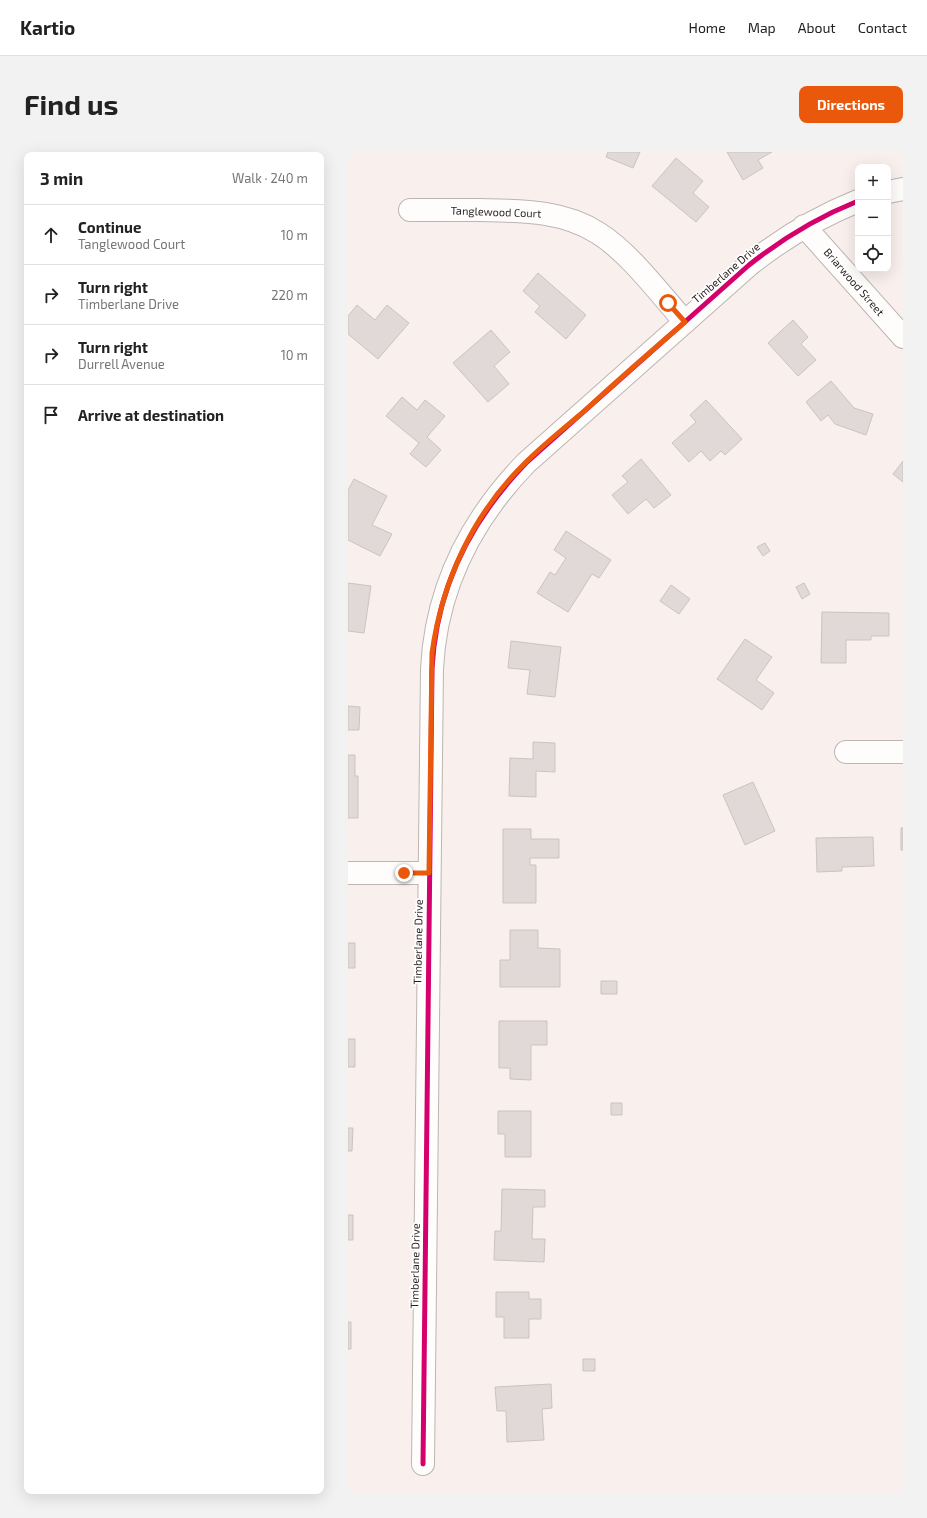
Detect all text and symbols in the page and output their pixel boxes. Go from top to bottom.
text: Kartio [20,16,75,39]
text: Home [689,19,726,36]
text: Map [748,19,776,36]
text: About [798,19,836,36]
text: Contact [858,19,907,36]
button: Directions [799,86,903,123]
text: Find us [24,87,118,121]
map controls [855,164,891,272]
button: + [855,164,891,200]
text: 3 min [40,168,83,188]
text: Walk · 240 m [232,170,308,186]
button: − [855,200,891,236]
street label: Tanglewood Court [450,203,542,220]
text: Continue [78,218,141,236]
icon: ahead [40,224,62,246]
text: 10 m [281,227,308,243]
text: Tanglewood Court [78,236,185,252]
button: locate [855,236,891,272]
street label: Timberlane Drive [689,240,762,306]
street label: Briarwood Street [822,245,887,318]
text: Turn right [78,278,148,296]
icon: right [40,284,62,306]
text: 220 m [271,287,308,303]
route start [659,294,677,312]
text: Timberlane Drive [78,296,179,312]
text: Turn right [78,338,148,356]
icon: right [40,344,62,366]
text: 10 m [281,347,308,363]
text: Durrell Avenue [78,356,165,372]
icon: arrive [40,404,62,426]
text: Arrive at destination [78,406,224,424]
route end [395,864,413,882]
street label: Timberlane Drive [410,899,425,985]
street label: Timberlane Drive [407,1223,422,1309]

